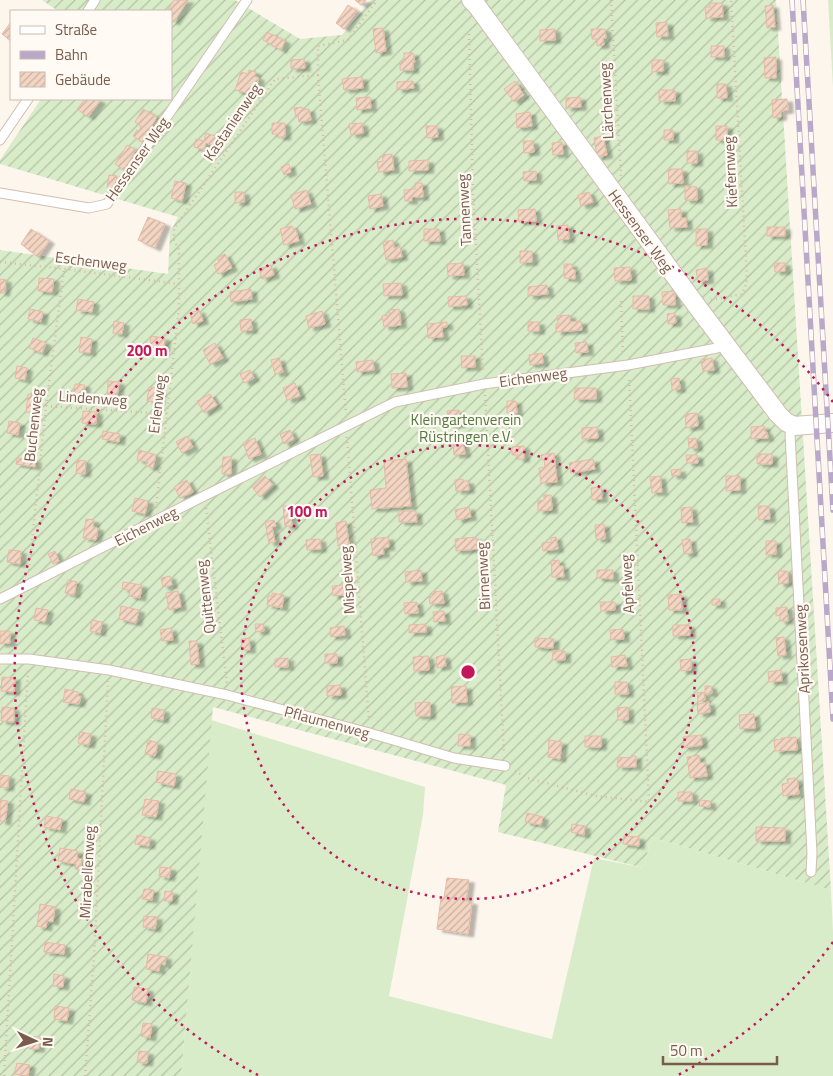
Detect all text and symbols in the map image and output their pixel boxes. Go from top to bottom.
legend [10,10,172,100]
text: Straße [55,18,97,41]
text: Bahn [55,43,88,66]
street label: Lärchenweg [592,62,619,140]
text: Gebäude [55,68,111,91]
street label: Kastanienweg [197,78,267,165]
street label: Hessenser Weg [99,112,175,206]
street label: Kiefernweg [717,135,743,208]
street label: Tannenweg [451,173,477,247]
street label: Hessenser Weg [603,184,679,278]
street label: Eschenweg [54,245,128,277]
text: 200 m [126,339,168,362]
street label: Eichenweg [498,361,569,393]
street label: Erlenweg [142,373,172,435]
street label: Lindenweg [58,384,128,412]
street label: Buchenweg [18,387,48,463]
park label: Kleingartenverein Rüstringen e.V. [411,408,521,448]
street label: Eichenweg [110,500,182,552]
text: 100 m [286,500,328,523]
street label: Birnenweg [470,541,496,611]
street label: Mispelweg [333,545,361,615]
street label: Apfelweg [614,553,640,614]
street label: Quittenweg [189,559,221,635]
street label: Aprikosenweg [788,603,816,694]
centre of rings [459,663,477,681]
street label: Pflaumenweg [282,700,373,745]
street label: Mirabellenweg [73,825,101,919]
north arrow [10,1016,60,1066]
scale bar [663,1034,777,1066]
text: N [38,1036,59,1048]
text: 50 m [670,1039,703,1062]

